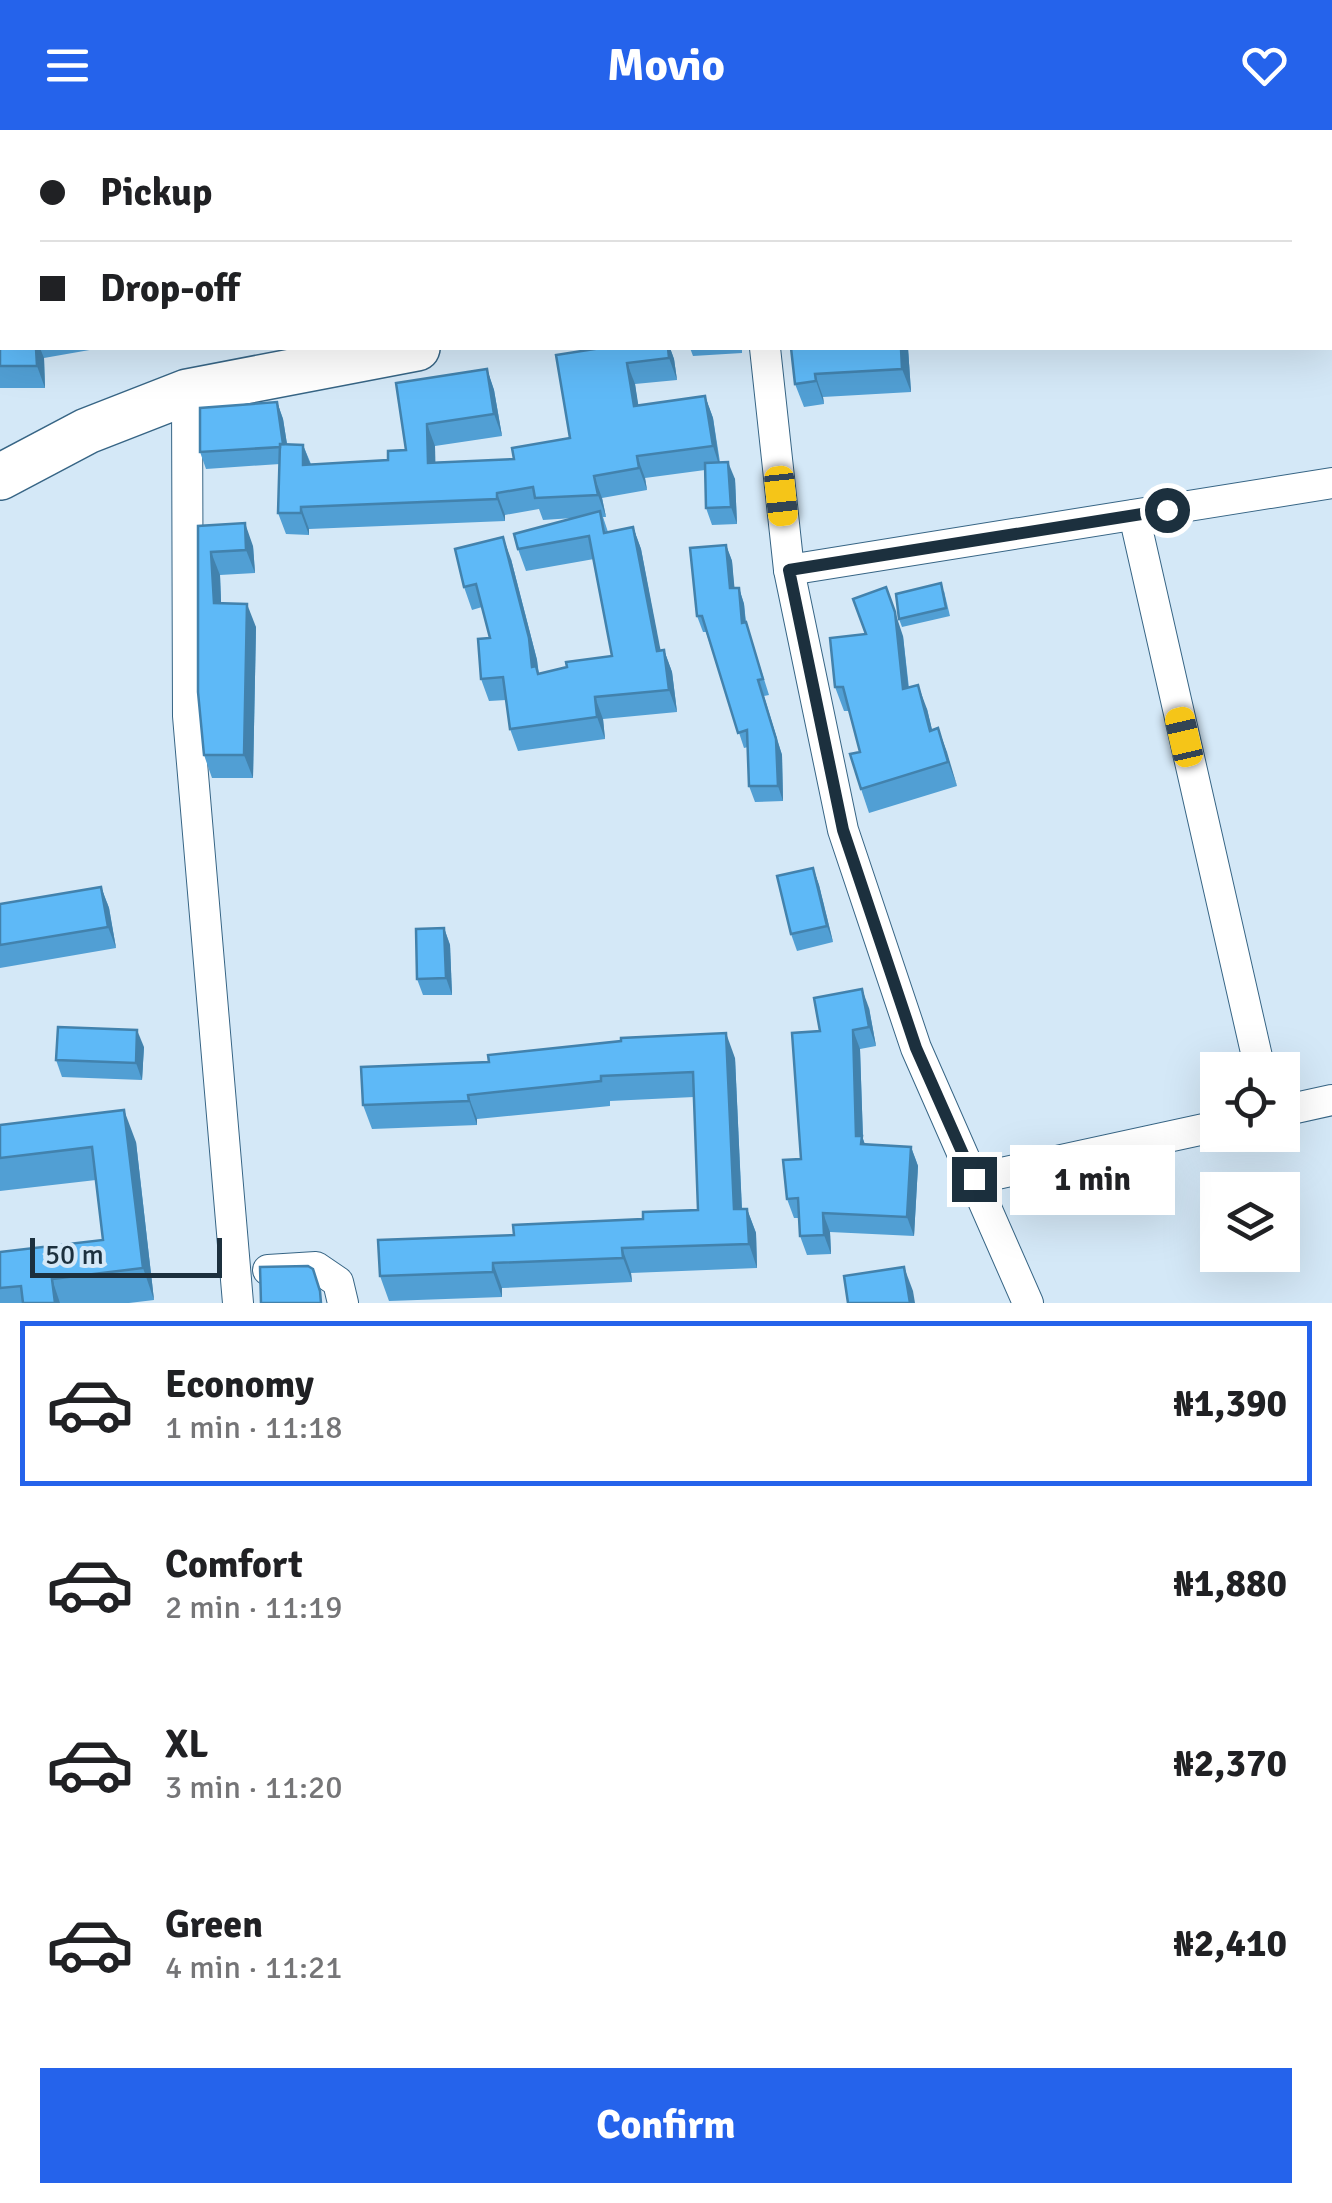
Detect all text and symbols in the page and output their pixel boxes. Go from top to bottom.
icon: menu [40,38,95,93]
text: Movio [607,38,725,93]
icon: heart [1237,38,1292,93]
text: Pickup [100,169,212,216]
text: Drop-off [100,265,240,312]
car [763,465,799,527]
route start [1145,488,1190,533]
car [1163,704,1205,770]
map controls [1200,1052,1300,1272]
button: locate [1200,1052,1300,1152]
callout: 1 min [1009,1144,1174,1214]
route end [952,1157,997,1202]
text: 1 min [1054,1160,1131,1199]
button: layers [1200,1172,1300,1272]
scale bar [30,1233,222,1278]
text: 50 m [45,1238,104,1272]
icon: car [45,1359,135,1449]
text: Economy [165,1361,314,1408]
text: ₦1,390 [1173,1380,1287,1427]
text: 1 min · 11:18 [165,1408,343,1447]
icon: car [45,1539,135,1629]
text: Comfort [165,1541,303,1588]
text: ₦1,880 [1173,1560,1287,1607]
text: 2 min · 11:19 [165,1588,343,1627]
icon: car [45,1719,135,1809]
text: XL [165,1721,208,1768]
text: ₦2,370 [1173,1740,1287,1787]
text: 3 min · 11:20 [165,1768,343,1807]
icon: car [45,1899,135,1989]
text: Green [165,1901,263,1948]
text: ₦2,410 [1173,1920,1287,1967]
text: 4 min · 11:21 [165,1948,343,1987]
button: Confirm [40,2068,1292,2183]

